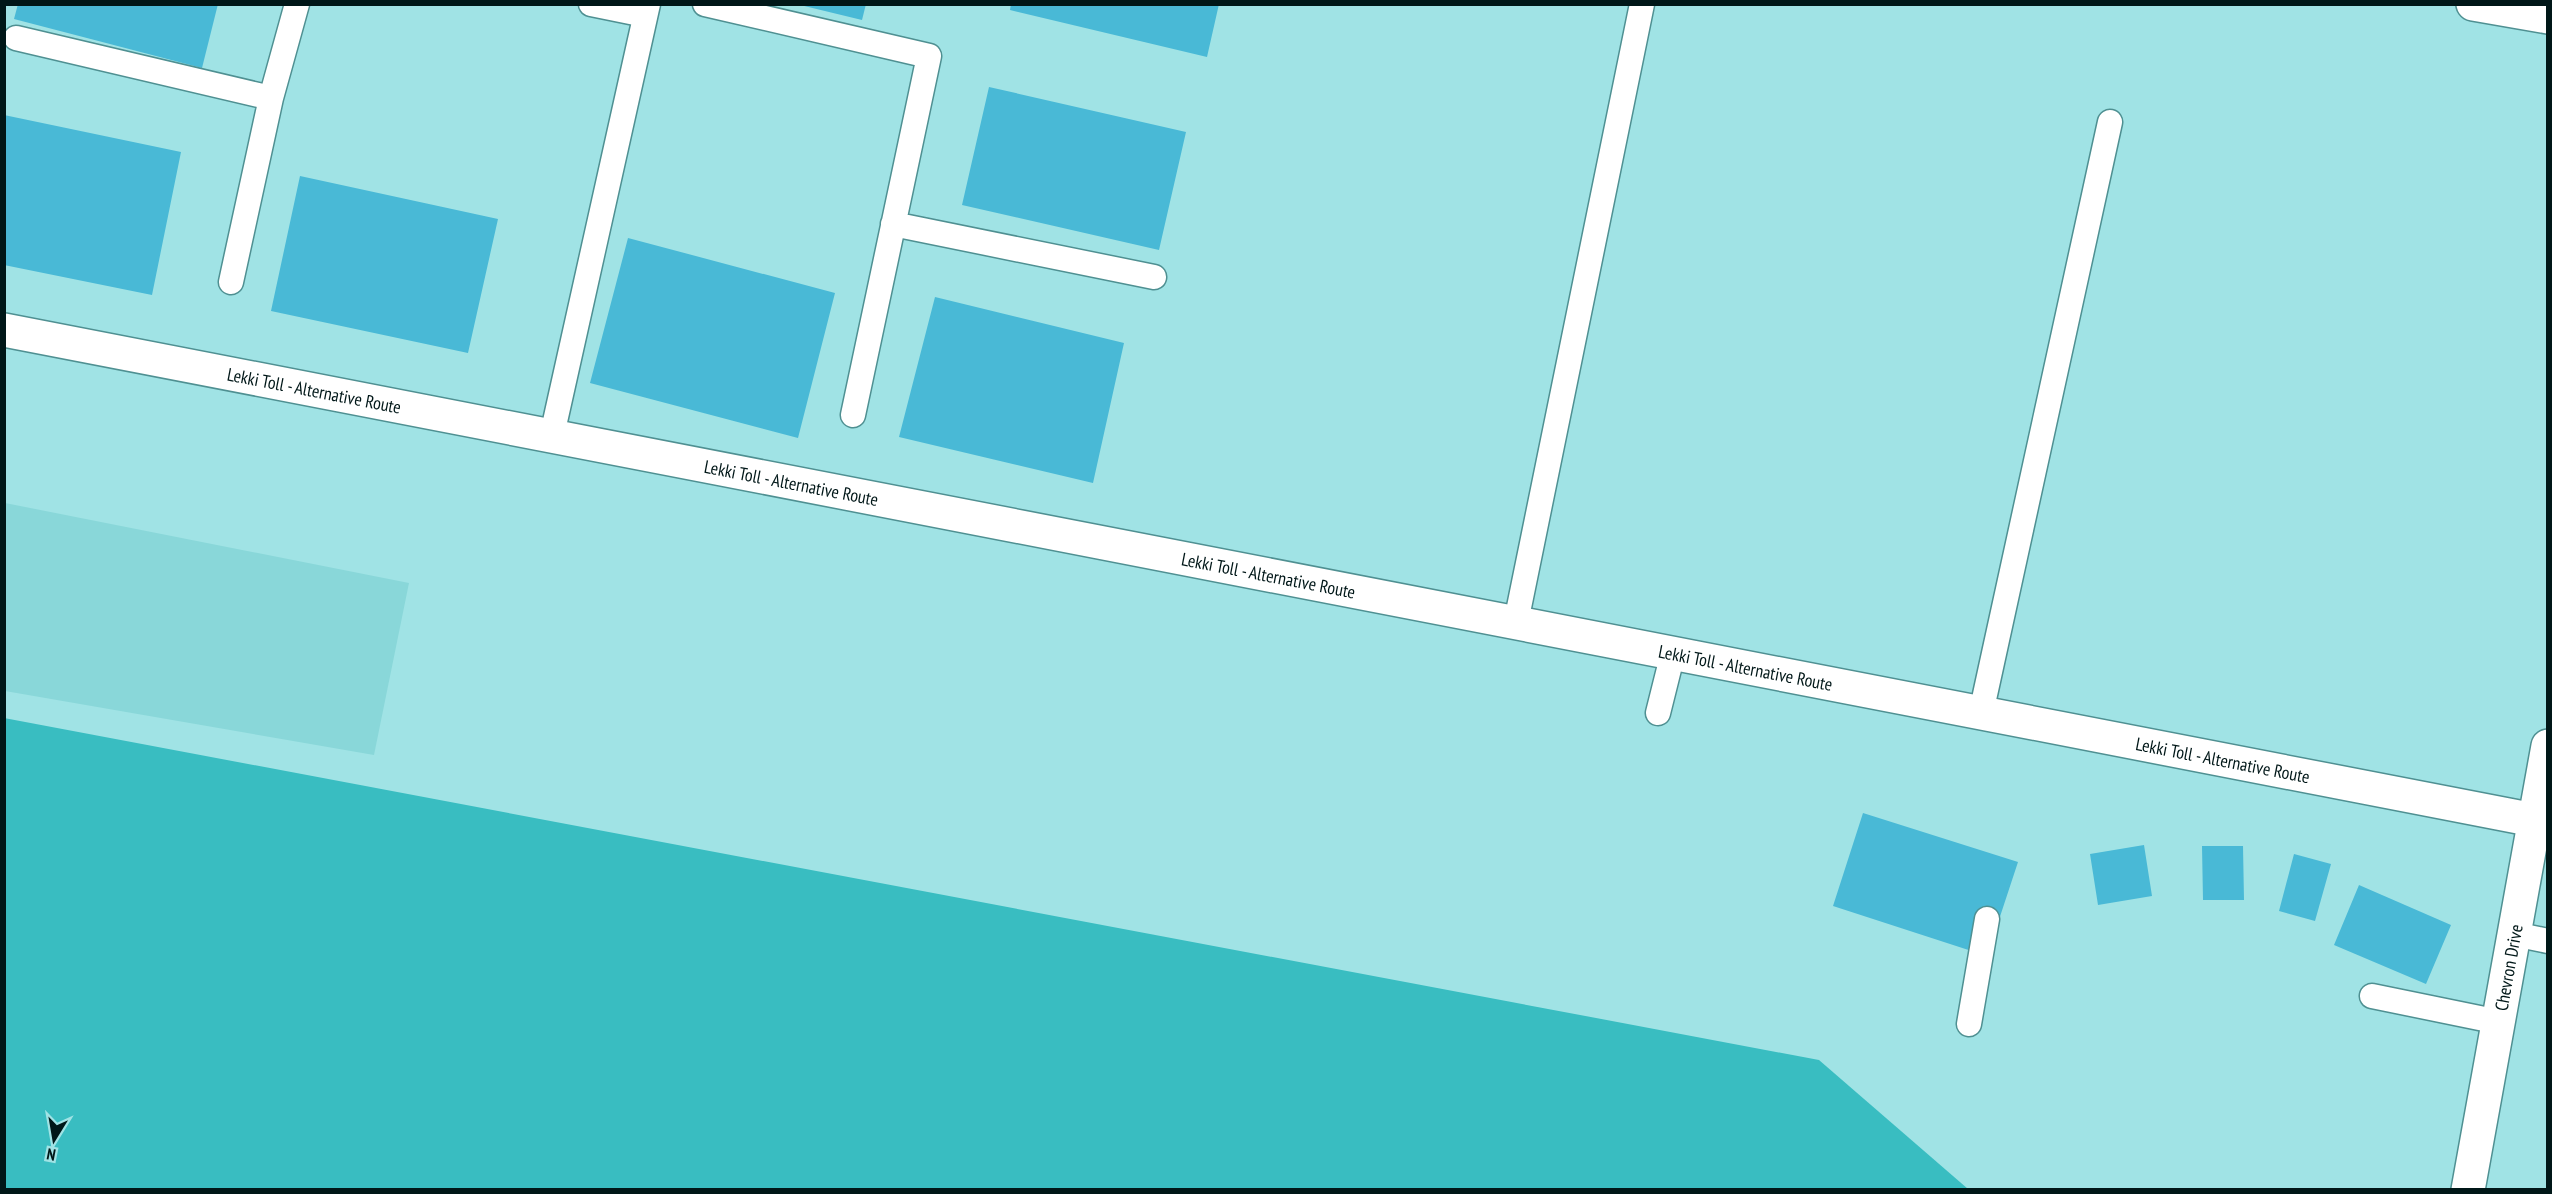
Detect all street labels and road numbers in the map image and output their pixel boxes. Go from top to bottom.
street label: Lekki Toll - Alternative Route [225,362,403,418]
street label: Lekki Toll - Alternative Route [702,454,880,511]
street label: Lekki Toll - Alternative Route [1180,547,1357,603]
street label: Lekki Toll - Alternative Route [1657,639,1835,695]
street label: Lekki Toll - Alternative Route [2134,732,2312,788]
street label: Chevron Drive [2489,923,2527,1013]

